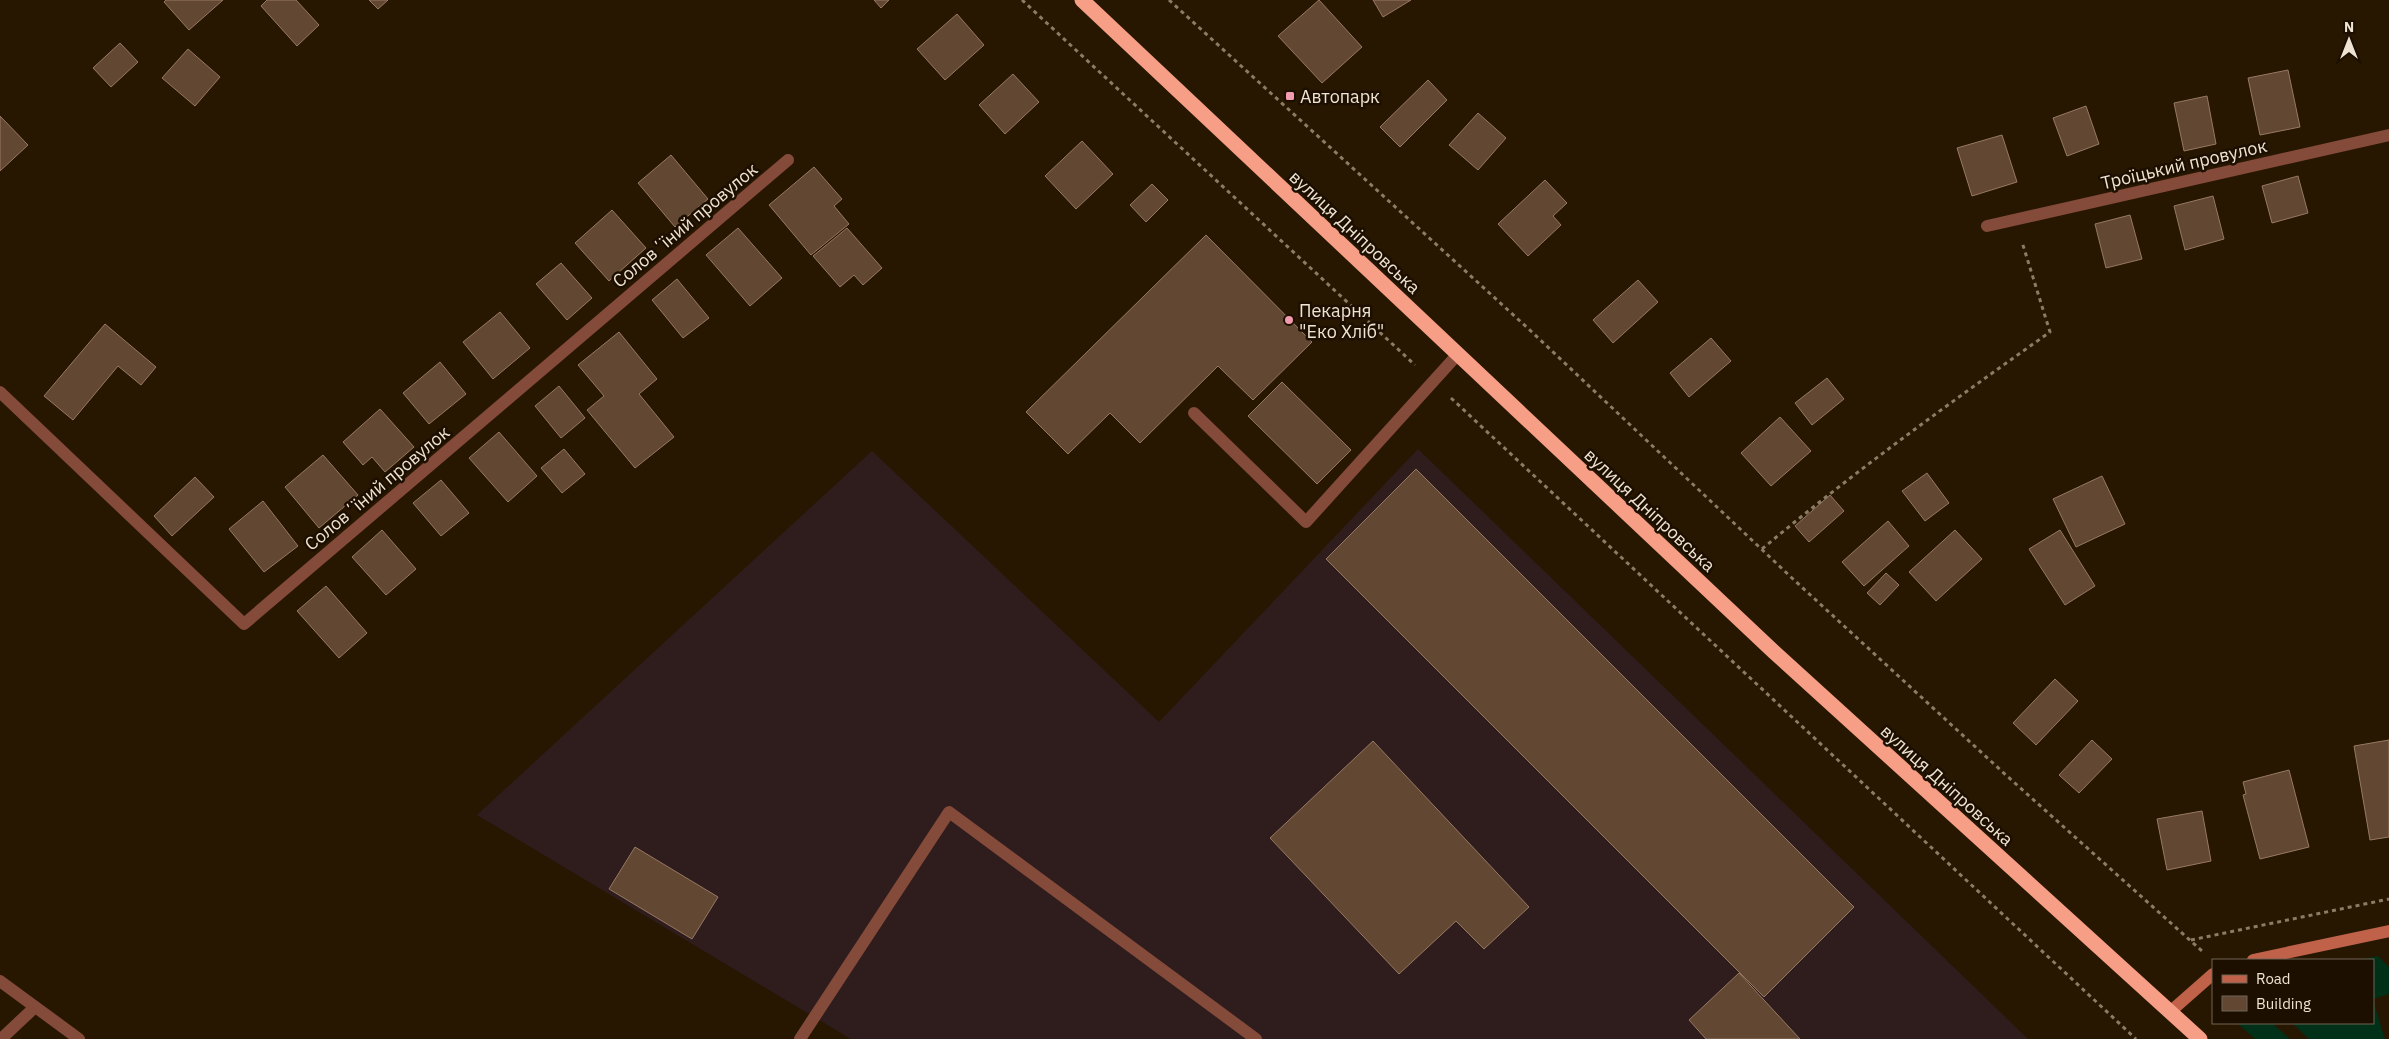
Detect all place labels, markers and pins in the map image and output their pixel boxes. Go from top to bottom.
place label: Автопарк [1300,85,1380,108]
marker: Автопарк [1284,90,1296,102]
place label: Пекарня "Еко Хліб" [1299,299,1384,343]
marker: Пекарня "Еко Хліб" [1283,314,1295,326]

